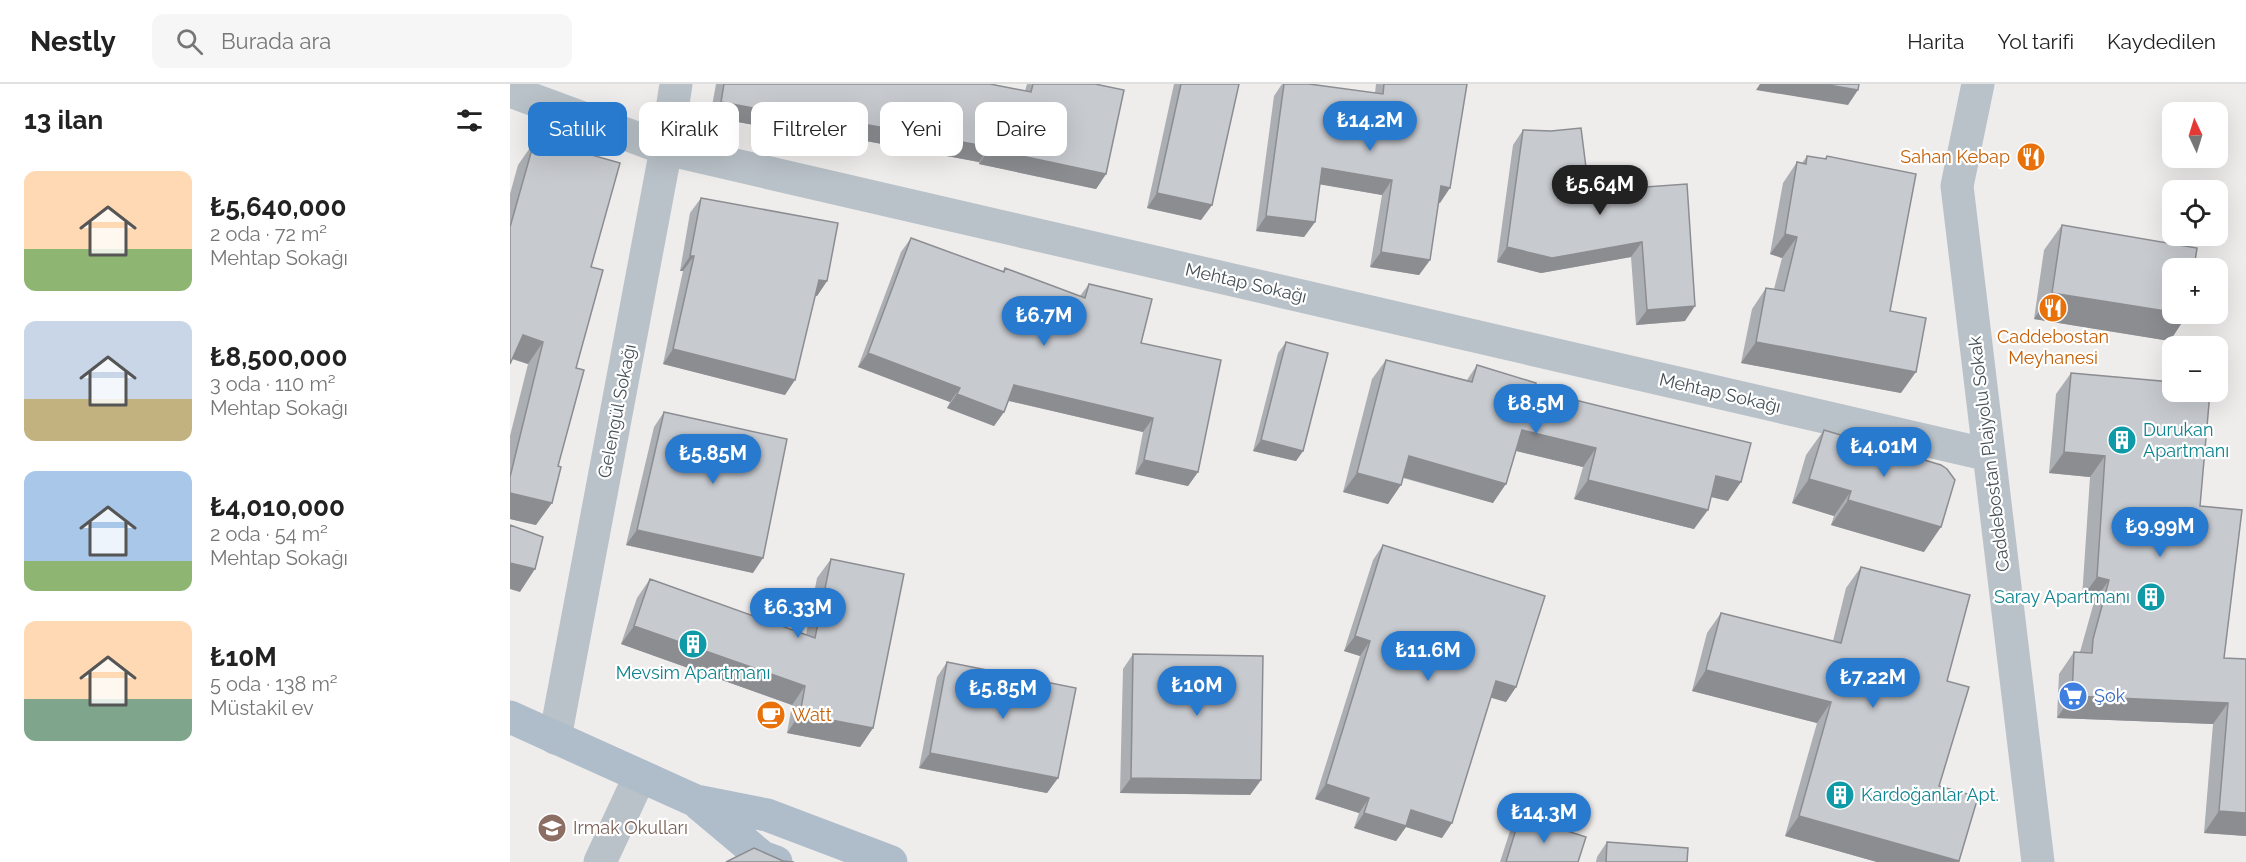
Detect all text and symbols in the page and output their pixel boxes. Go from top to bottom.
search box [152,14,572,68]
text: Nestly [30,25,116,58]
icon: search [173,25,206,58]
text: Burada ara [221,28,331,54]
text: Harita [1907,29,1964,54]
text: Yol tarifi [1997,29,2074,54]
text: Kaydedilen [2107,29,2216,54]
pin: ₺14.2M [1321,101,1419,152]
chip: Satılık [528,102,627,156]
chip: Kiralık [639,102,739,156]
chip: Filtreler [751,102,868,156]
chip: Yeni [880,102,963,156]
chip: Daire [975,102,1067,156]
north arrow [2162,102,2228,168]
map controls [2162,102,2228,402]
icon: filters [453,104,486,137]
text: 13 ilan [24,105,103,135]
text: ₺14.2M [1337,108,1403,132]
restaurant icon: Sahan Kebap [2015,141,2047,173]
place label: Sahan Kebap [1900,146,2010,167]
pin: ₺5.64M [1551,165,1649,216]
text: ₺5.64M [1566,172,1634,196]
button: locate [2162,180,2228,246]
text: ₺5,640,000 [210,192,346,222]
icon: home [72,195,144,267]
text: 2 oda · 72 m² [210,222,327,246]
text: Mehtap Sokağı [210,246,348,270]
street label: Mehtap Sokağı [1183,258,1309,307]
button: + [2162,258,2228,324]
restaurant icon: Caddebostan Meyhanesi [2037,292,2069,324]
pin: ₺6.7M [1002,296,1086,347]
text: ₺6.7M [1016,303,1072,327]
place label: Caddebostan Meyhanesi [1997,326,2109,368]
street label: Caddebostan Plajyolu Sokak [1964,335,2013,573]
button: − [2162,336,2228,402]
text: ₺8,500,000 [210,342,347,372]
street label: Gelengül Sokağı [593,342,640,480]
icon: home [72,345,144,417]
street label: Mehtap Sokağı [1657,368,1783,417]
text: 3 oda · 110 m² [210,372,336,396]
pin: ₺8.5M [1494,384,1578,435]
text: ₺8.5M [1508,391,1564,415]
text: Mehtap Sokağı [210,396,348,420]
place label: Durukan Apartmanı [2143,419,2229,461]
building icon: Durukan Apartmanı [2106,424,2138,456]
pin: ₺4.01M [1835,427,1933,478]
pin: ₺5.85M [664,434,762,485]
text: ₺4.01M [1850,434,1918,458]
text: ₺5.85M [679,441,747,465]
text: ₺4,010,000 [210,492,345,522]
icon: home [72,495,144,567]
pin: ₺9.99M [2111,507,2209,558]
text: ₺9.99M [2125,514,2195,538]
text: 2 oda · 54 m² [210,522,328,546]
text: Mehtap Sokağı [210,546,348,570]
building icon: Saray Apartmanı [2135,581,2167,613]
place label: Saray Apartmanı [1994,586,2130,607]
pin: ₺6.33M [749,588,847,639]
text: ₺6.33M [764,595,832,619]
building icon: Mevsim Apartmanı [677,628,709,660]
pin: ₺11.6M [1379,631,1477,682]
text: ₺11.6M [1395,638,1461,662]
text: ₺10M [210,642,277,672]
icon: home [72,645,144,717]
pin: ₺7.22M [1824,658,1922,709]
place label: Mevsim Apartmanı [616,662,770,683]
text: ₺7.22M [1840,665,1906,689]
pin: ₺10M [1161,666,1233,717]
pin: ₺5.85M [954,669,1052,720]
text: 5 oda · 138 m² [210,672,338,696]
text: ₺10M [1171,673,1223,697]
text: ₺5.85M [969,676,1037,700]
supermarket icon: Şok [2057,680,2089,712]
place label: Şok [2094,685,2126,706]
text: Müstakil ev [210,696,314,720]
cafe icon: Watt [755,699,787,731]
place label: Watt [792,704,832,725]
building icon: Kardoğanlar Apt. [1824,779,1856,811]
place label: Kardoğanlar Apt. [1861,784,1999,805]
pin: ₺14.3M [1495,793,1593,844]
text: ₺14.3M [1511,800,1577,824]
school or university icon: Irmak Okulları [536,812,568,844]
place label: Irmak Okulları [573,817,688,838]

